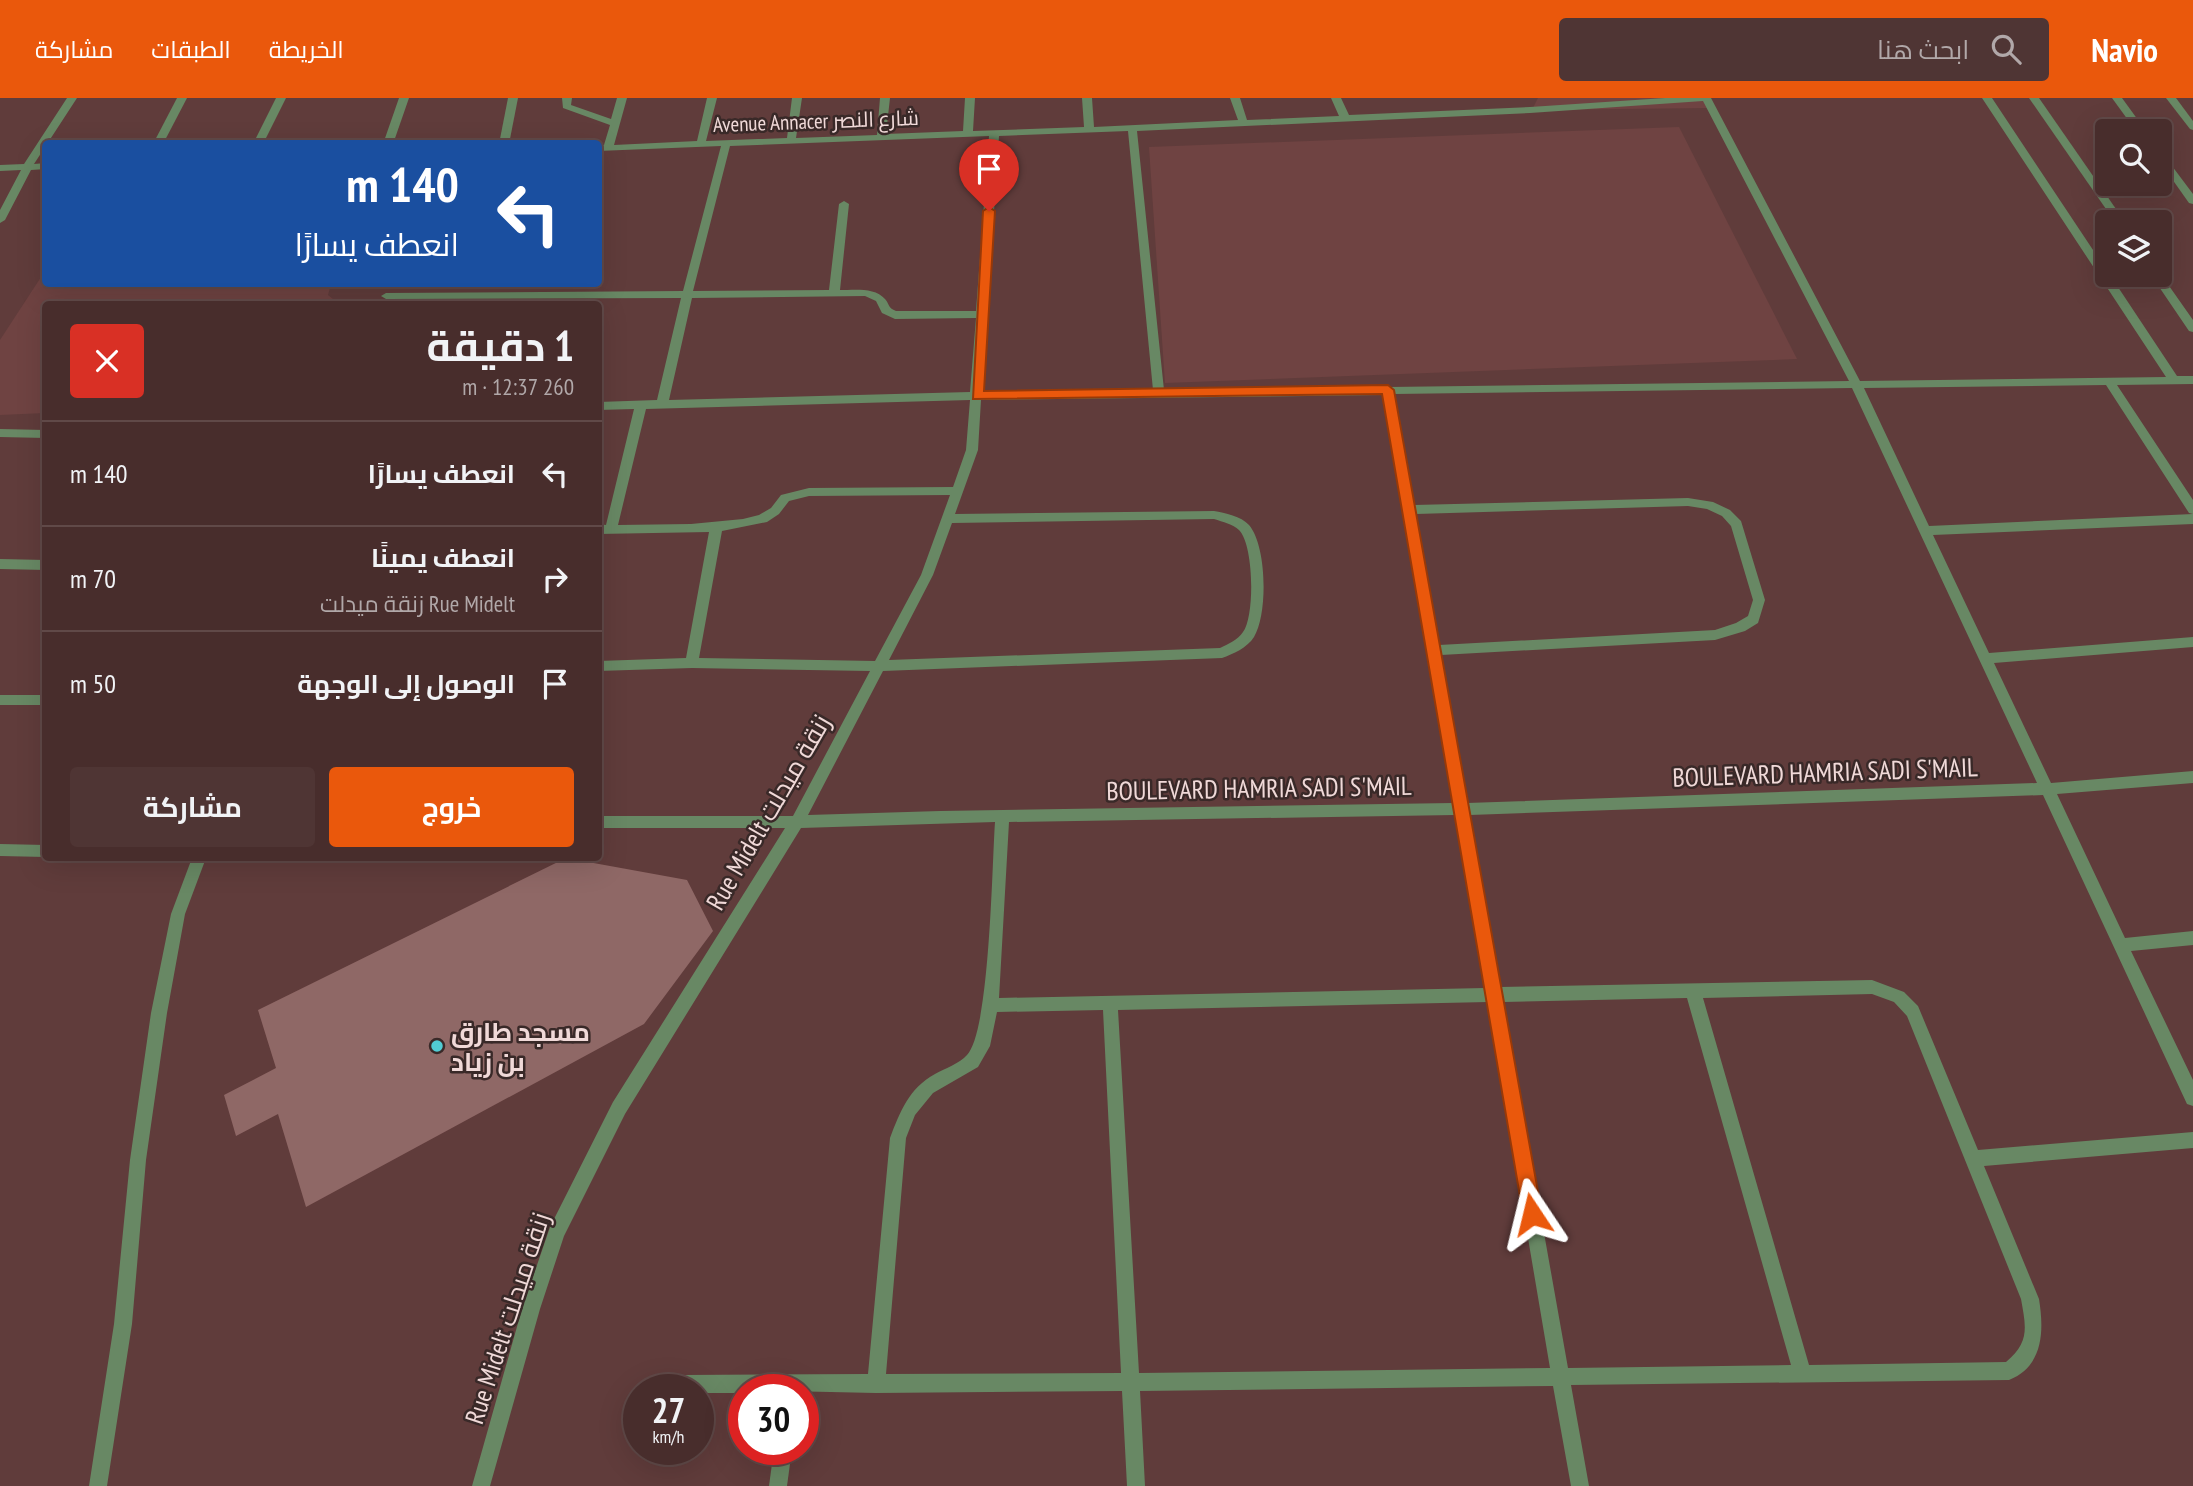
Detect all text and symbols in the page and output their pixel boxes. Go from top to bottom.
search box [1559,18,2049,81]
text: Navio [2091,28,2158,71]
icon: search [1987,30,2025,68]
text: ابحث هنا [1877,33,1969,66]
text: مشاركة [35,34,113,65]
text: الطبقات [151,34,231,65]
text: الخريطة [269,34,344,65]
street label: Avenue Annacer شارع النصر [713,104,919,139]
map controls [2095,119,2172,287]
button: search [2095,119,2172,196]
pin [959,139,1019,211]
icon: arrive [970,150,1008,188]
text: 140 m [346,152,459,216]
icon: left [483,168,574,259]
button: layers [2095,210,2172,287]
text: انعطف يسارًا [294,223,459,265]
text: 1 دقيقة [427,318,574,373]
button: close [70,324,144,398]
text: 260 m · 12:37 [462,372,574,401]
icon: left [536,455,574,493]
text: 140 m [70,457,128,490]
text: انعطف يسارًا [368,457,515,490]
text: انعطف يمينًا [371,541,515,574]
icon: right [536,560,574,598]
text: 70 m [70,562,116,595]
text: Rue Midelt زنقة ميدلت [320,589,515,618]
icon: arrive [536,665,574,703]
text: 50 m [70,667,116,700]
text: الوصول إلى الوجهة [297,667,515,700]
street label: Rue Midelt زنقة ميدلت [699,708,837,916]
street label: BOULEVARD HAMRIA SADI S'MAIL [1672,750,1978,794]
button: مشاركة [70,767,315,847]
button: خروج [329,767,574,847]
street label: BOULEVARD HAMRIA SADI S'MAIL [1106,769,1412,807]
place label: مسجد طارق بن زياد [451,1015,590,1078]
marker: مسجد طارق بن زياد [429,1038,445,1054]
position arrow [1495,1177,1569,1251]
street label: Rue Midelt زنقة ميدلت [457,1208,557,1428]
speed limit sign: 30 [728,1374,819,1465]
text: 27 [652,1387,685,1433]
text: km/h [653,1425,684,1448]

